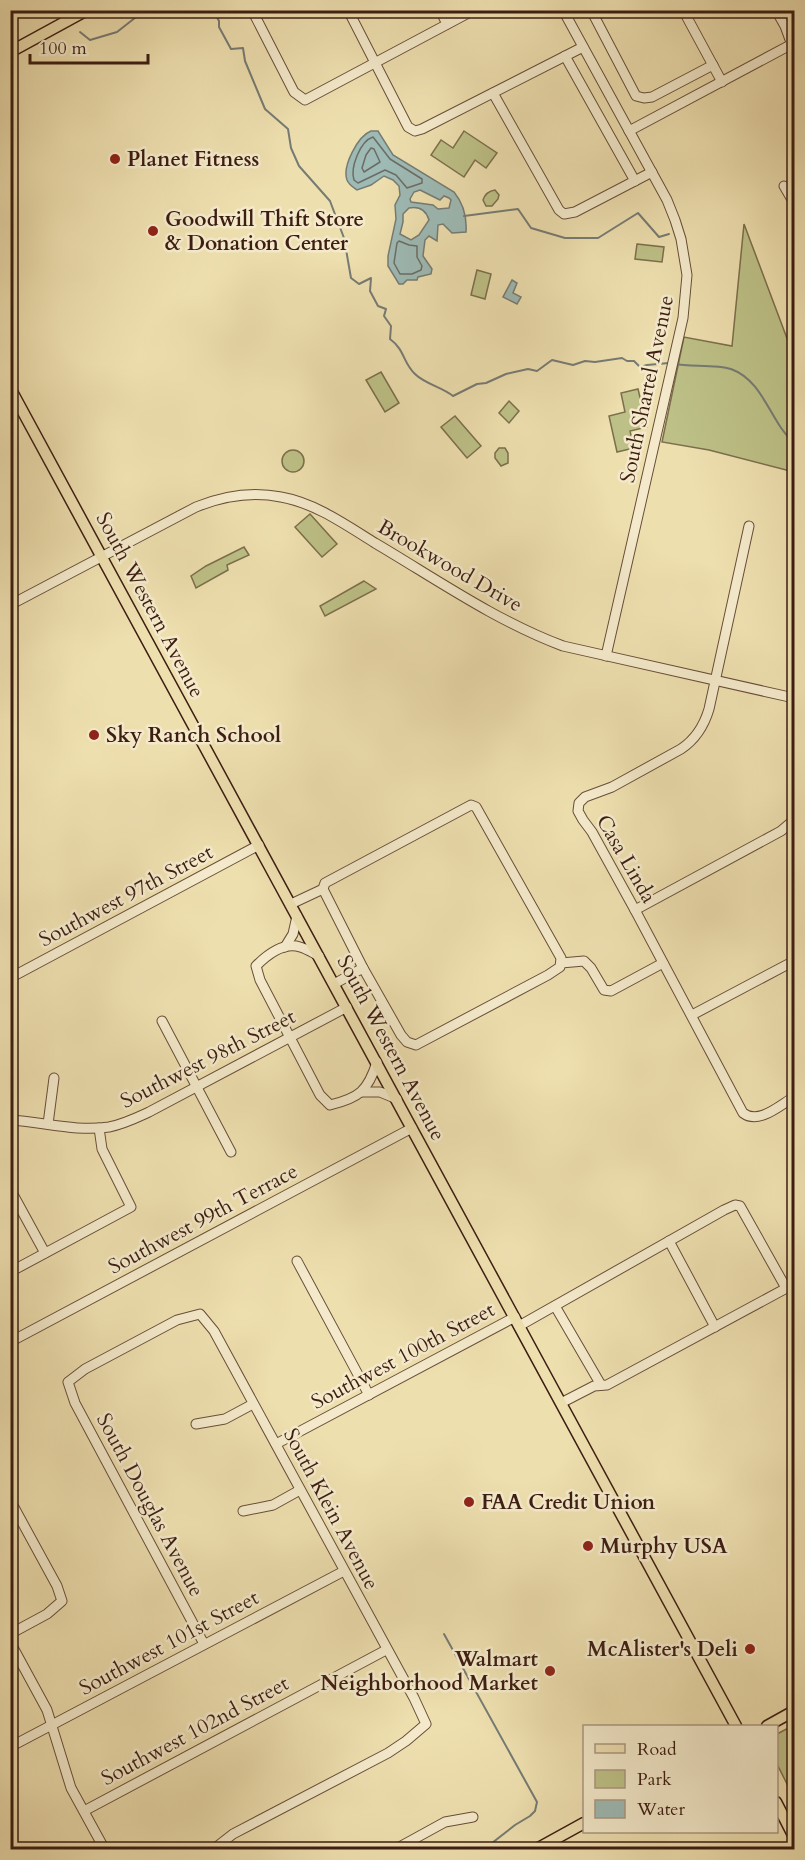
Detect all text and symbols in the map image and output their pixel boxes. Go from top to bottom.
scale bar [30,27,148,65]
text: 100 m [39,36,87,61]
place label: Planet Fitness [127,145,259,174]
marker: Planet Fitness [108,152,122,166]
place label: Goodwill Thift Store & Donation Center [165,205,364,258]
marker: Goodwill Thift Store & Donation Center [146,224,160,238]
street label: South Shartel Avenue [613,292,681,486]
street label: South Western Avenue [89,507,211,703]
street label: Brookwood Drive [372,513,528,619]
place label: Sky Ranch School [106,721,281,750]
marker: Sky Ranch School [87,728,101,742]
street label: Casa Linda [589,809,663,909]
street label: Southwest 97th Street [34,838,218,954]
street label: South Western Avenue [330,950,452,1146]
street label: Southwest 98th Street [115,1002,301,1116]
street label: Southwest 99th Terrace [103,1157,303,1281]
street label: Southwest 100th Street [306,1295,500,1417]
street label: South Douglas Avenue [89,1408,211,1602]
street label: South Klein Avenue [276,1423,386,1595]
place label: FAA Credit Union [481,1488,656,1517]
marker: FAA Credit Union [462,1495,476,1509]
place label: Murphy USA [600,1532,728,1561]
marker: Murphy USA [581,1539,595,1553]
street label: Southwest 101st Street [74,1583,264,1703]
place label: McAlister's Deli [587,1635,738,1664]
marker: McAlister's Deli [743,1642,757,1656]
place label: Walmart Neighborhood Market [320,1645,539,1698]
marker: Walmart Neighborhood Market [543,1664,557,1678]
street label: Southwest 102nd Street [96,1669,294,1793]
legend [583,1725,778,1833]
text: Road [637,1737,677,1762]
text: Park [637,1767,672,1792]
text: Water [636,1797,686,1822]

